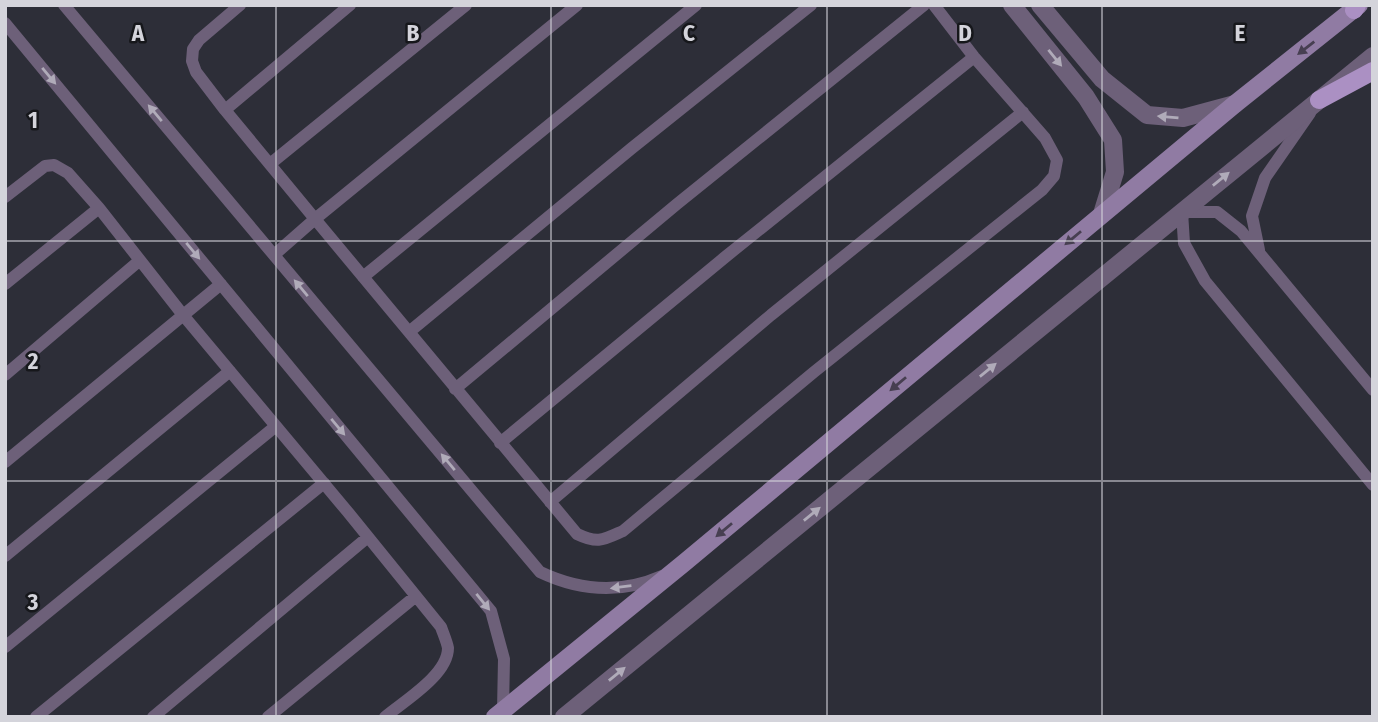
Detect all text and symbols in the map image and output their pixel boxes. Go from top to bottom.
text: A [131,19,145,47]
text: B [407,19,420,47]
text: C [683,19,695,47]
text: D [958,19,972,47]
text: E [1235,19,1246,47]
one-way arrow [1297,40,1315,54]
one-way arrow [1047,50,1062,67]
one-way arrow [41,66,56,84]
one-way arrow [148,105,163,122]
text: 1 [28,106,38,134]
one-way arrow [1157,111,1179,122]
one-way arrow [1212,172,1230,187]
one-way arrow [1064,230,1082,246]
one-way arrow [186,242,201,260]
one-way arrow [294,279,309,297]
text: 2 [27,347,39,375]
one-way arrow [980,363,997,378]
one-way arrow [890,376,907,391]
one-way arrow [331,417,346,435]
one-way arrow [441,453,456,470]
one-way arrow [804,507,821,522]
one-way arrow [715,522,732,537]
one-way arrow [610,582,632,593]
text: 3 [27,588,39,616]
one-way arrow [476,593,491,611]
one-way arrow [608,666,626,681]

